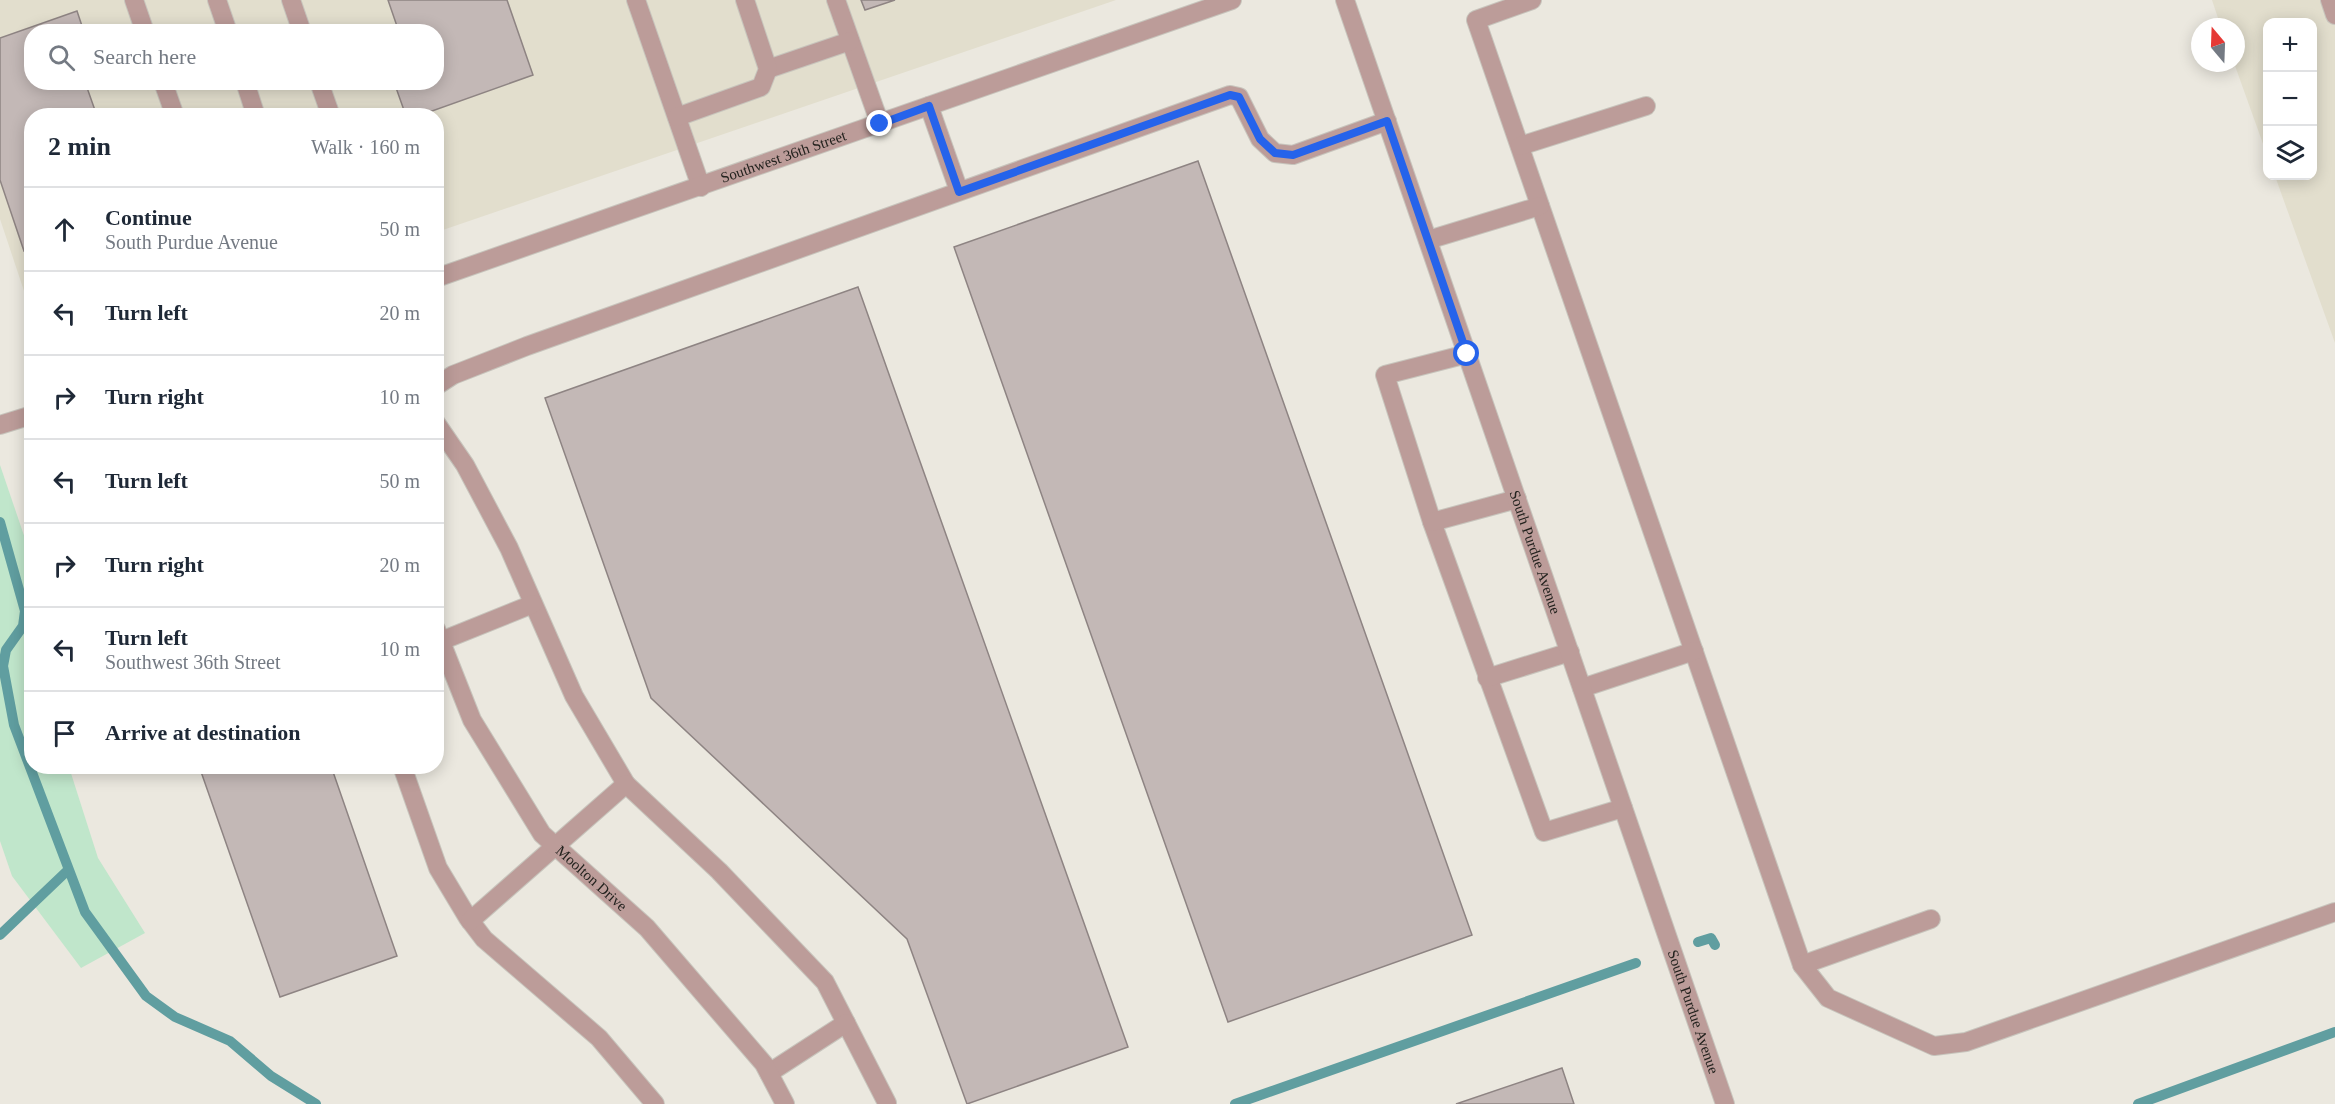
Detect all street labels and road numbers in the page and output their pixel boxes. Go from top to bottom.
street label: Southwest 36th Street [719,127,849,186]
street label: South Purdue Avenue [1506,488,1564,616]
street label: Moolton Drive [553,842,630,914]
street label: South Purdue Avenue [1665,948,1722,1076]

